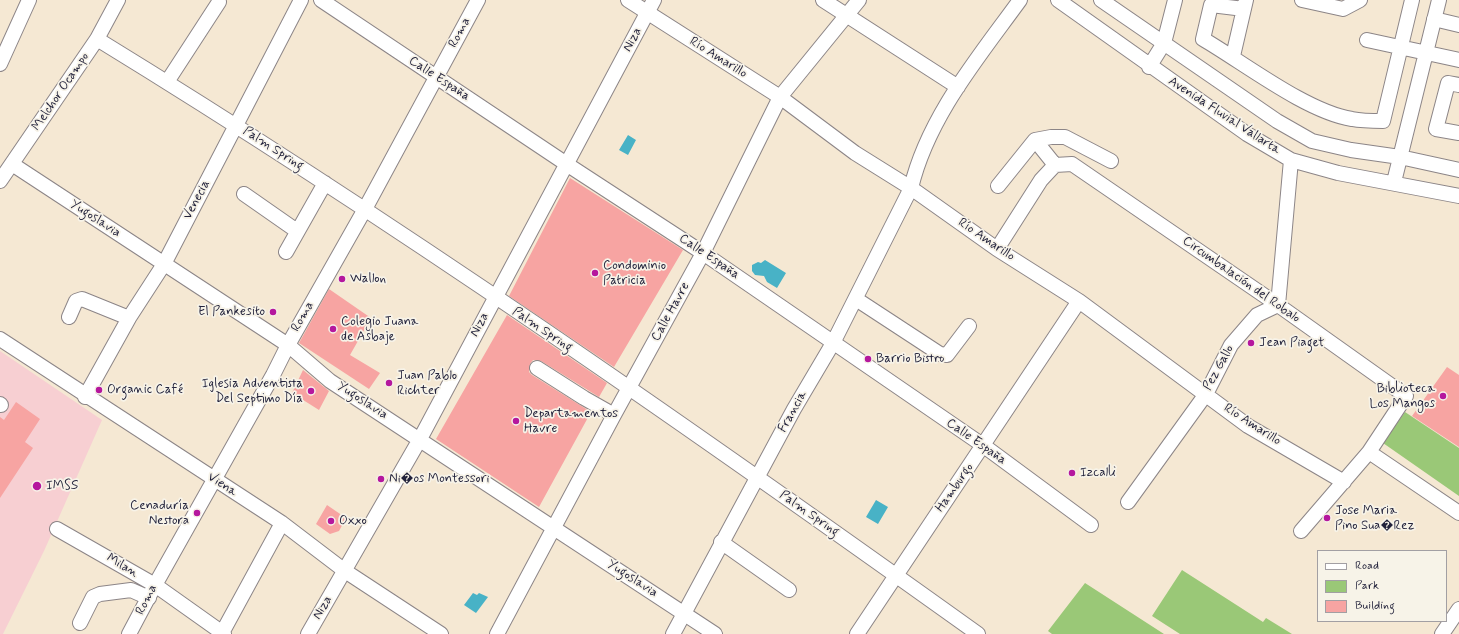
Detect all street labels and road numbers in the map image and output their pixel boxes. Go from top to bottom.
street label: Roma [446,15,474,51]
street label: Niza [620,25,646,55]
street label: Río Amarillo [686,34,750,82]
street label: Melchor Ocampo [29,50,93,134]
street label: Calle España [405,53,473,105]
street label: Avenida Fluvial Vallarta [1165,74,1283,158]
street label: Palm Spring [240,124,306,174]
street label: Venecia [180,178,214,222]
street label: Yugoslavia [67,197,123,241]
street label: Río Amarillo [955,215,1017,265]
street label: Calle España [676,231,742,283]
street label: Circumbalación del Robalo [1179,233,1303,327]
street label: Calle Havre [648,280,694,344]
street label: Roma [288,299,318,335]
street label: Palm Spring [509,304,575,356]
street label: Niza [467,310,493,340]
street label: Pez Gallo [1200,343,1238,393]
street label: Yugoslavia [334,379,390,423]
street label: Francia [775,389,811,435]
street label: Río Amarillo [1220,401,1284,449]
street label: Calle España [943,416,1009,468]
street label: Hamburgo [933,461,977,515]
street label: Viena [204,470,240,500]
street label: Palm Spring [776,488,842,540]
street label: Milan [103,551,141,581]
street label: Yugoslavia [604,557,660,601]
street label: Roma [133,582,161,618]
street label: Niza [310,593,336,623]

